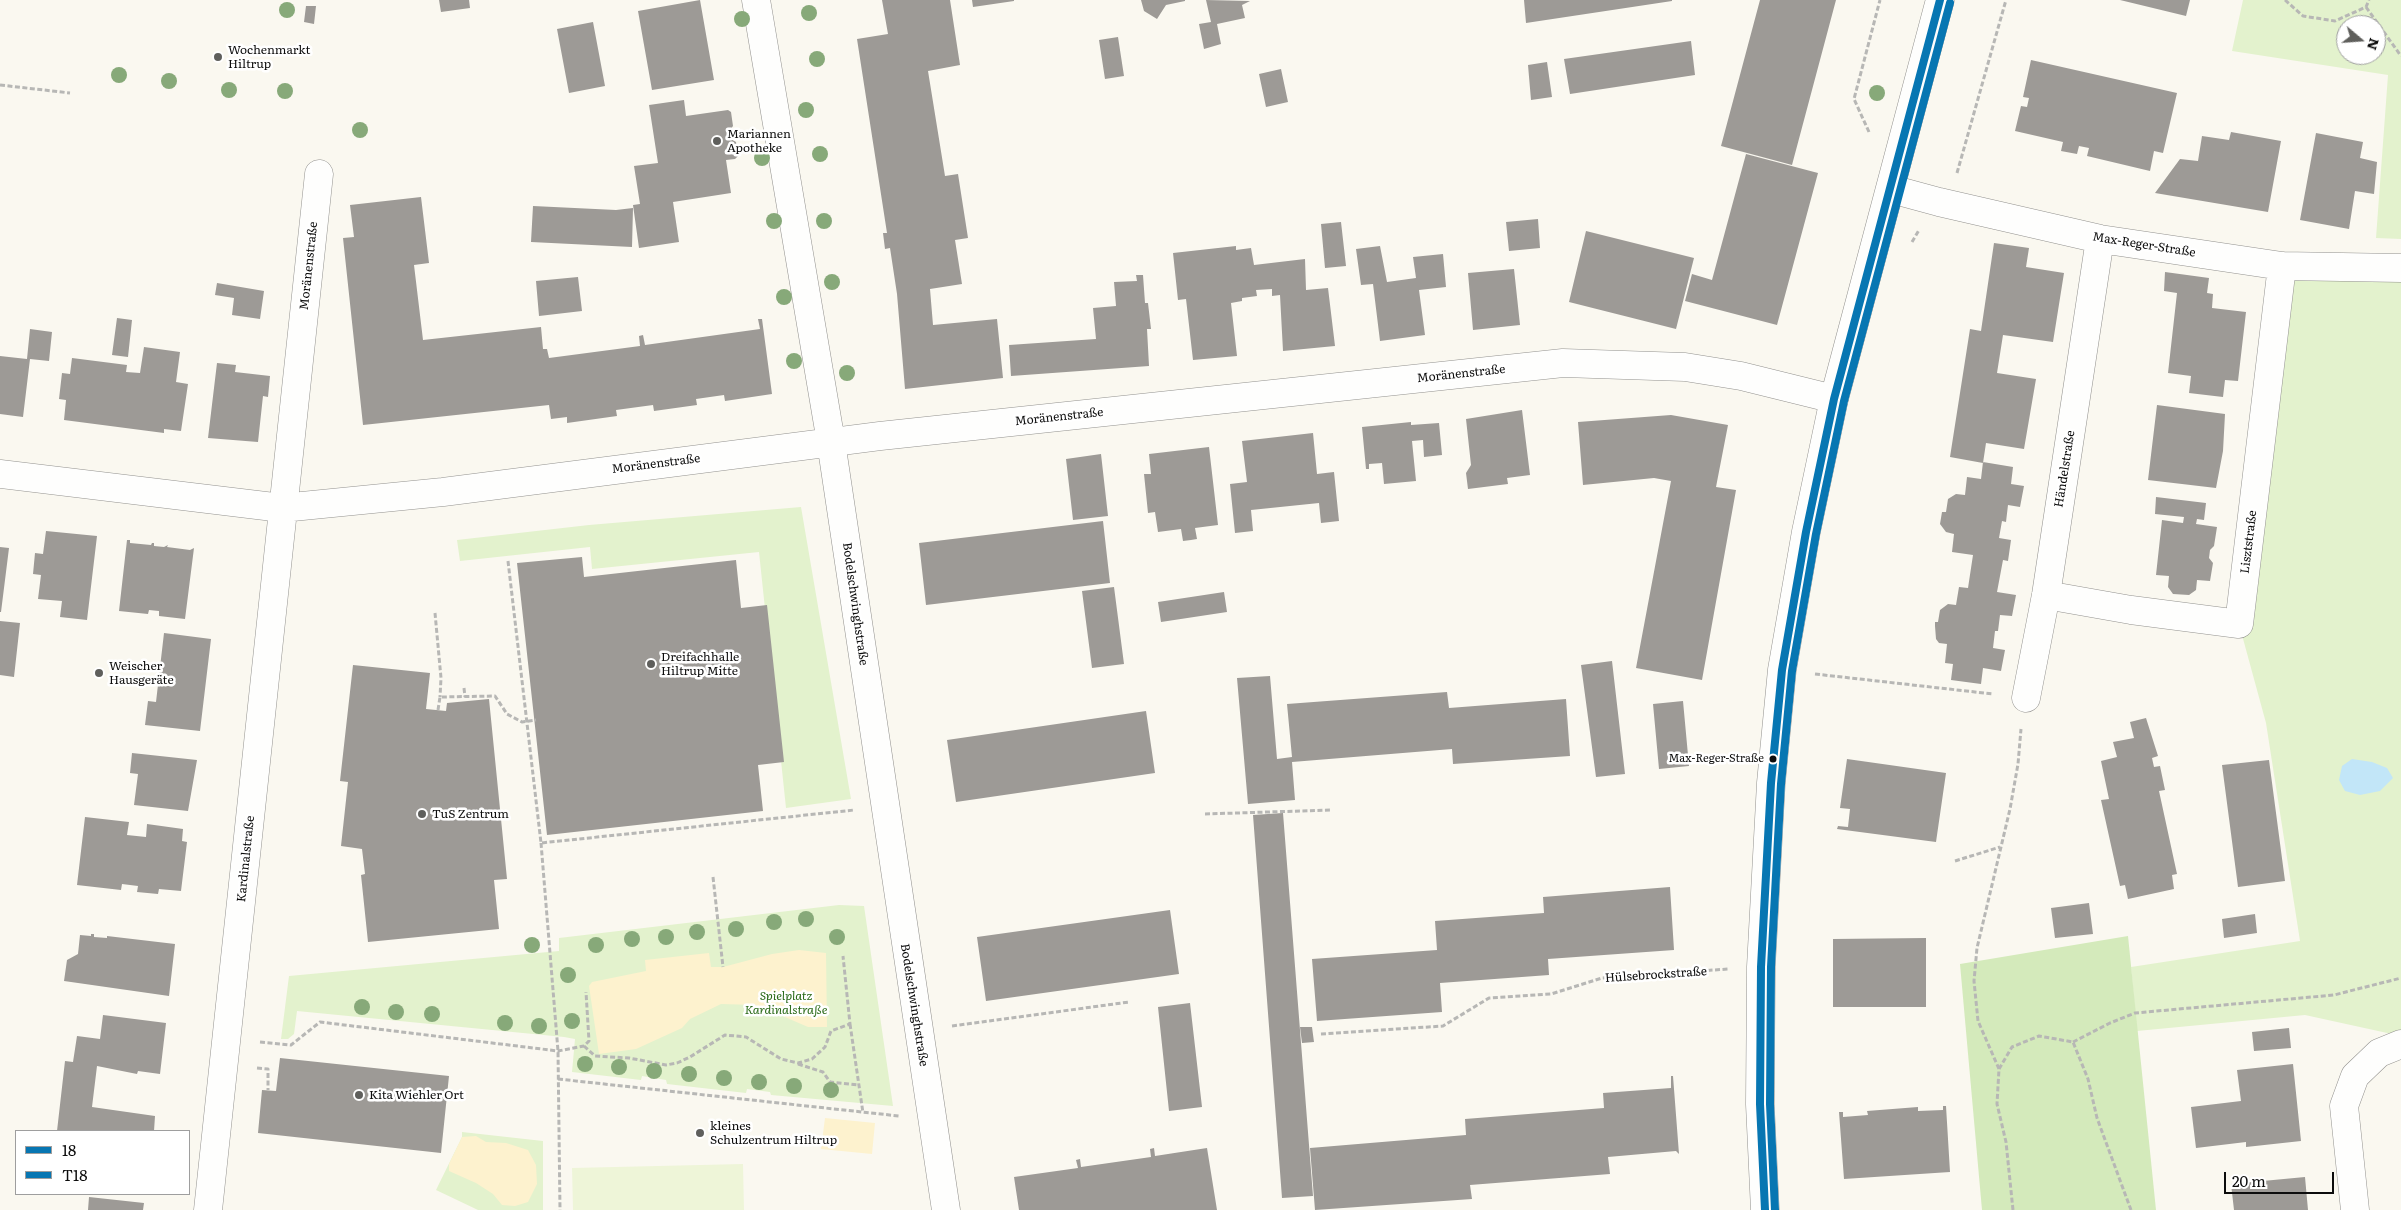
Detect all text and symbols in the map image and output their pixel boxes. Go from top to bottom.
north arrow [2336,15,2386,65]
text: N [2363,36,2386,53]
place label: Wochenmarkt Hiltrup [228,43,310,71]
marker: Wochenmarkt Hiltrup [212,51,224,63]
place label: Mariannen Apotheke [727,127,791,155]
marker: Mariannen Apotheke [711,135,723,147]
street label: Moränenstraße [297,221,321,311]
street label: Max-Reger-Straße [2091,230,2197,260]
street label: Moränenstraße [1416,362,1506,386]
street label: Moränenstraße [1014,405,1104,429]
street label: Händelstraße [2052,429,2078,509]
street label: Moränenstraße [611,451,701,477]
street label: Lisztstraße [2238,509,2260,575]
street label: Bodelschwinghstraße [839,542,871,666]
place label: Dreifachhalle Hiltrup Mitte [661,650,739,678]
marker: Dreifachhalle Hiltrup Mitte [645,658,657,670]
place label: Weischer Hausgeräte [109,659,174,687]
marker: Weischer Hausgeräte [93,667,105,679]
place label: Max-Reger-Straße [1669,752,1764,766]
marker: Max-Reger-Straße [1768,754,1778,764]
place label: TuS Zentrum [432,807,509,821]
marker: TuS Zentrum [416,808,428,820]
street label: Kardinalstraße [234,815,258,903]
street label: Bodelschwinghstraße [897,943,931,1067]
street label: Hülsebrockstraße [1605,964,1707,986]
park label: Spielplatz Kardinalstraße [745,989,827,1017]
place label: Kita Wiehler Ort [369,1088,464,1102]
marker: Kita Wiehler Ort [353,1089,365,1101]
place label: kleines Schulzentrum Hiltrup [710,1119,837,1147]
marker: kleines Schulzentrum Hiltrup [694,1127,706,1139]
legend [15,1130,190,1195]
text: 18 [62,1138,76,1161]
scale bar [2226,1162,2336,1194]
text: T18 [62,1163,87,1186]
text: 20 m [2232,1169,2266,1192]

